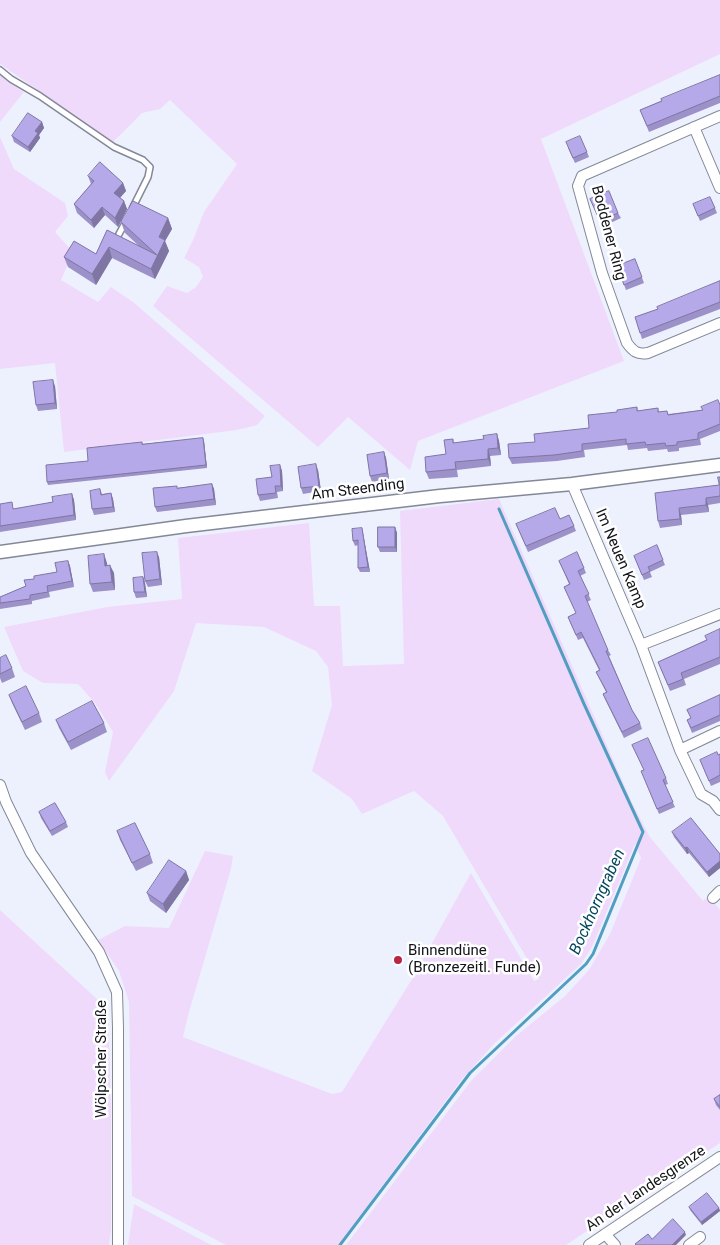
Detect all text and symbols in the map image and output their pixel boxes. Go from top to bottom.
street label: Boddener Ring [587,184,629,282]
street label: Am Steending [311,475,405,505]
street label: Im Neuen Kamp [591,506,649,612]
water label: Bockhorngraben [566,846,630,958]
place label: Binnendüne (Bronzezeitl. Funde) [408,942,541,977]
marker: Binnendüne (Bronzezeitl. Funde) [392,954,404,966]
street label: Wölpscher Straße [93,1000,111,1118]
street label: An der Landesgrenze [583,1142,709,1236]

